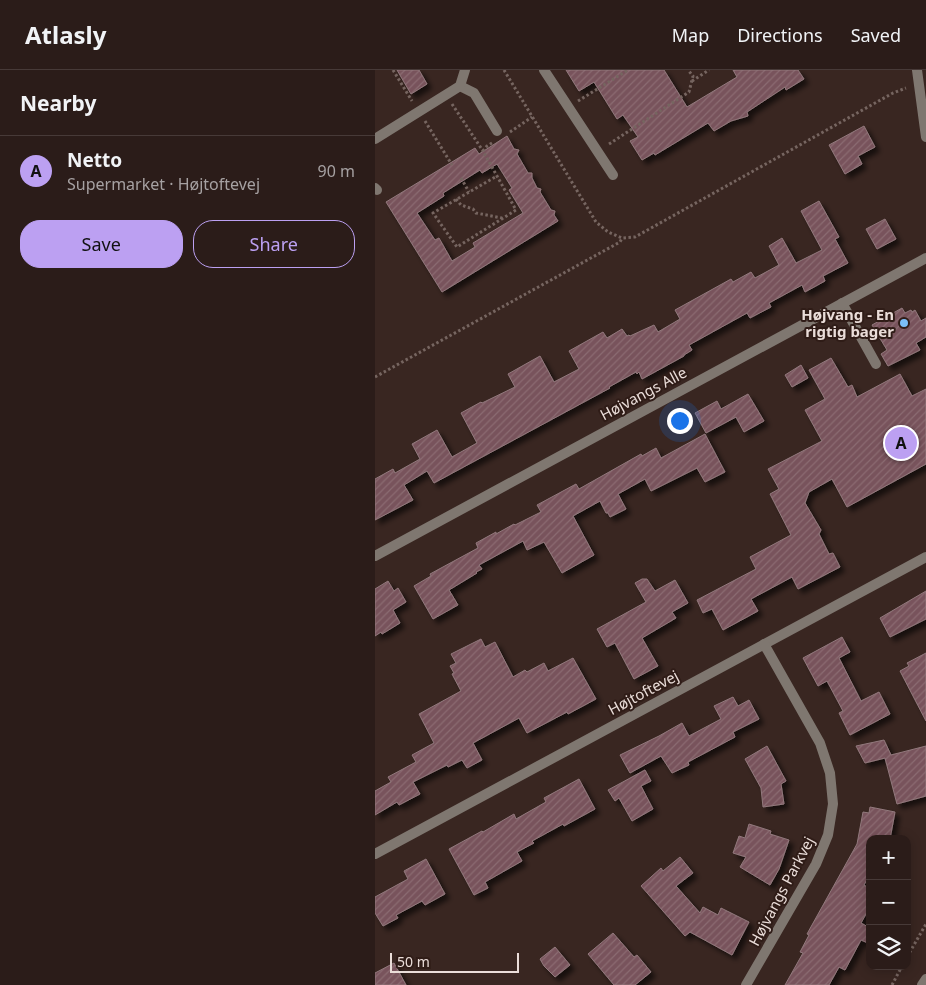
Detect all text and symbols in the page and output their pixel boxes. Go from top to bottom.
text: Atlasly [25,18,106,51]
text: Map [672,23,709,47]
text: Directions [737,23,823,47]
text: Saved [851,23,901,47]
text: Nearby [20,89,96,117]
text: Netto [67,147,122,173]
text: A [30,160,42,182]
text: 90 m [318,160,355,182]
text: Supermarket · Højtoftevej [67,173,260,195]
button: Save [20,220,183,268]
button: Share [193,220,355,268]
place label: Højvang - En rigtig bager [801,304,894,341]
marker: Højvang - En rigtig bager [898,317,910,329]
street label: Højvangs Alle [596,362,690,424]
your location [667,408,693,434]
pin: A [885,424,917,462]
street label: Højtoftevej [604,665,682,719]
street label: Højvangs Parkvej [744,833,818,949]
map controls [866,835,911,970]
button: + [866,835,911,880]
button: − [866,880,911,925]
button: layers [866,925,911,970]
scale bar [390,950,519,973]
text: 50 m [397,952,430,971]

